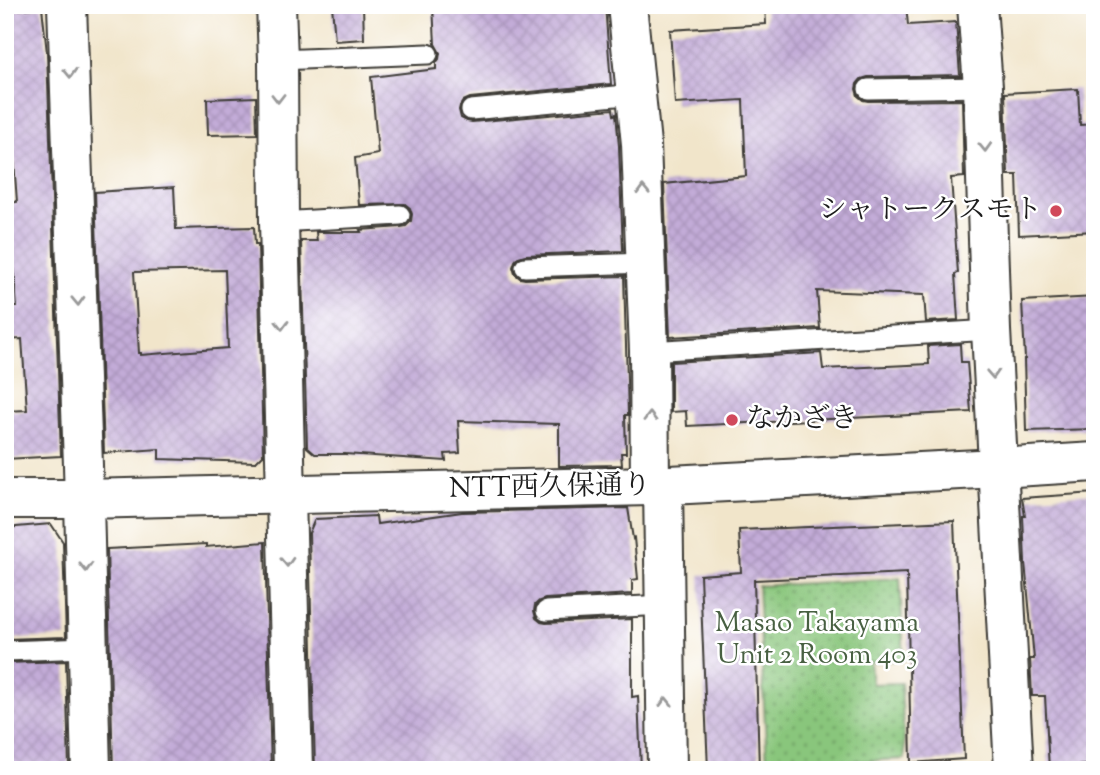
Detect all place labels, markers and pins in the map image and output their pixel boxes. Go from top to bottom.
place label: シャトークスモト [819,191,1042,231]
marker: シャトークスモト [1048,203,1064,219]
place label: なかざき [746,400,858,440]
marker: なかざき [724,412,740,428]

